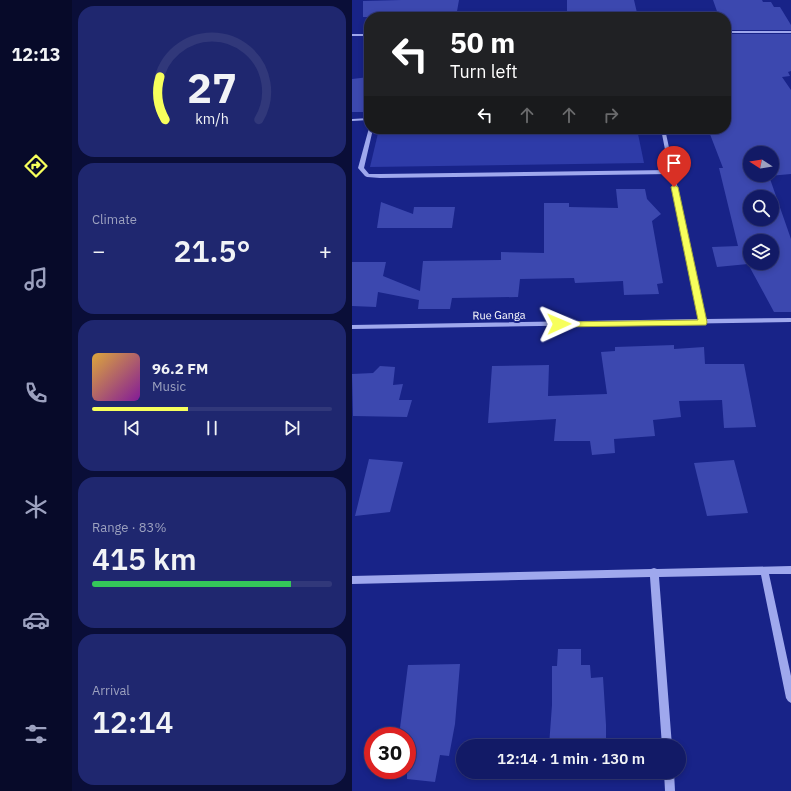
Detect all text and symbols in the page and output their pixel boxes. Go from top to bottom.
text: 50 m [450,24,515,61]
icon: left [384,28,436,80]
text: 12:13 [11,43,61,66]
text: 27 [187,59,237,113]
text: Turn left [450,60,518,83]
icon: left [474,104,496,126]
icon: ahead [516,104,538,126]
icon: ahead [558,104,580,126]
icon: right [600,104,622,126]
text: km/h [195,108,229,127]
pin [657,146,691,187]
north arrow [743,146,779,182]
map controls [743,146,779,270]
icon: directions [22,152,50,180]
icon: arrive [663,152,685,174]
button: search [743,190,779,226]
text: Climate [92,211,137,228]
text: 21.5° [173,231,251,270]
button: layers [743,234,779,270]
text: − [92,236,105,265]
text: + [319,236,332,265]
icon: music [22,265,50,293]
position arrow [538,303,580,345]
street label: Rue Ganga [472,308,526,322]
text: 96.2 FM [152,359,208,378]
text: Music [152,378,186,395]
icon: phone [22,379,50,407]
icon: previous [121,417,143,439]
icon: pause [201,417,223,439]
icon: next [281,417,303,439]
icon: climate [22,493,50,521]
text: Range · 83% [92,519,166,536]
text: 415 km [92,539,197,578]
icon: car [22,606,50,634]
text: Arrival [92,682,130,699]
text: 12:14 [92,702,174,741]
icon: filters [22,720,50,748]
speed limit sign: 30 [364,727,416,779]
text: 12:14 · 1 min · 130 m [497,749,645,768]

